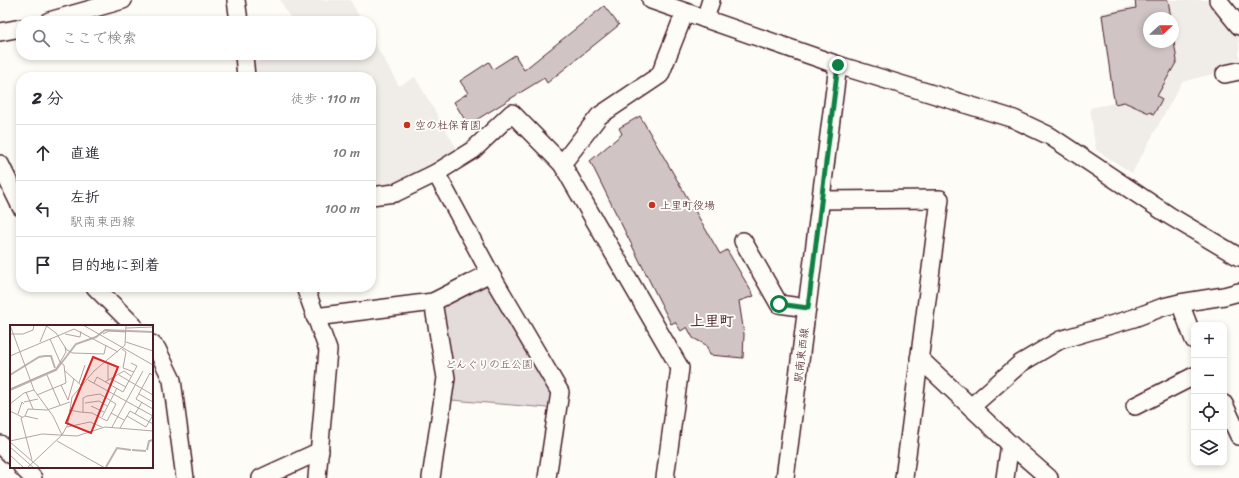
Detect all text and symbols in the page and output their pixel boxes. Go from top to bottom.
north arrow [1143,12,1179,48]
search box [16,16,376,60]
text: ここで検索 [62,25,137,51]
icon: search [30,27,52,49]
route end [829,56,847,74]
text: 2 分 [32,83,63,113]
text: 徒歩 · 110 m [291,87,360,110]
place label: 空の杜保育園 [415,116,481,135]
marker: 空の杜保育園 [402,120,412,130]
text: 直進 [70,140,100,166]
text: 10 m [333,141,360,164]
icon: ahead [32,142,54,164]
text: 左折 [70,184,100,210]
place label: 上里町役場 [660,196,715,215]
text: 100 m [325,197,360,220]
icon: left [32,198,54,220]
marker: 上里町役場 [647,200,657,210]
text: 駅南東西線 [70,210,135,233]
text: 目的地に到着 [70,252,160,278]
icon: arrive [32,254,54,276]
route start [770,295,788,313]
district label: 上里町 [689,308,735,334]
map controls [1191,322,1227,466]
button: + [1191,322,1227,358]
inset map [10,325,153,468]
street label: 駅南東西線 [789,327,814,384]
park label: どんぐりの丘公園 [445,355,533,374]
button: − [1191,358,1227,394]
button: locate [1191,394,1227,430]
button: layers [1191,430,1227,466]

